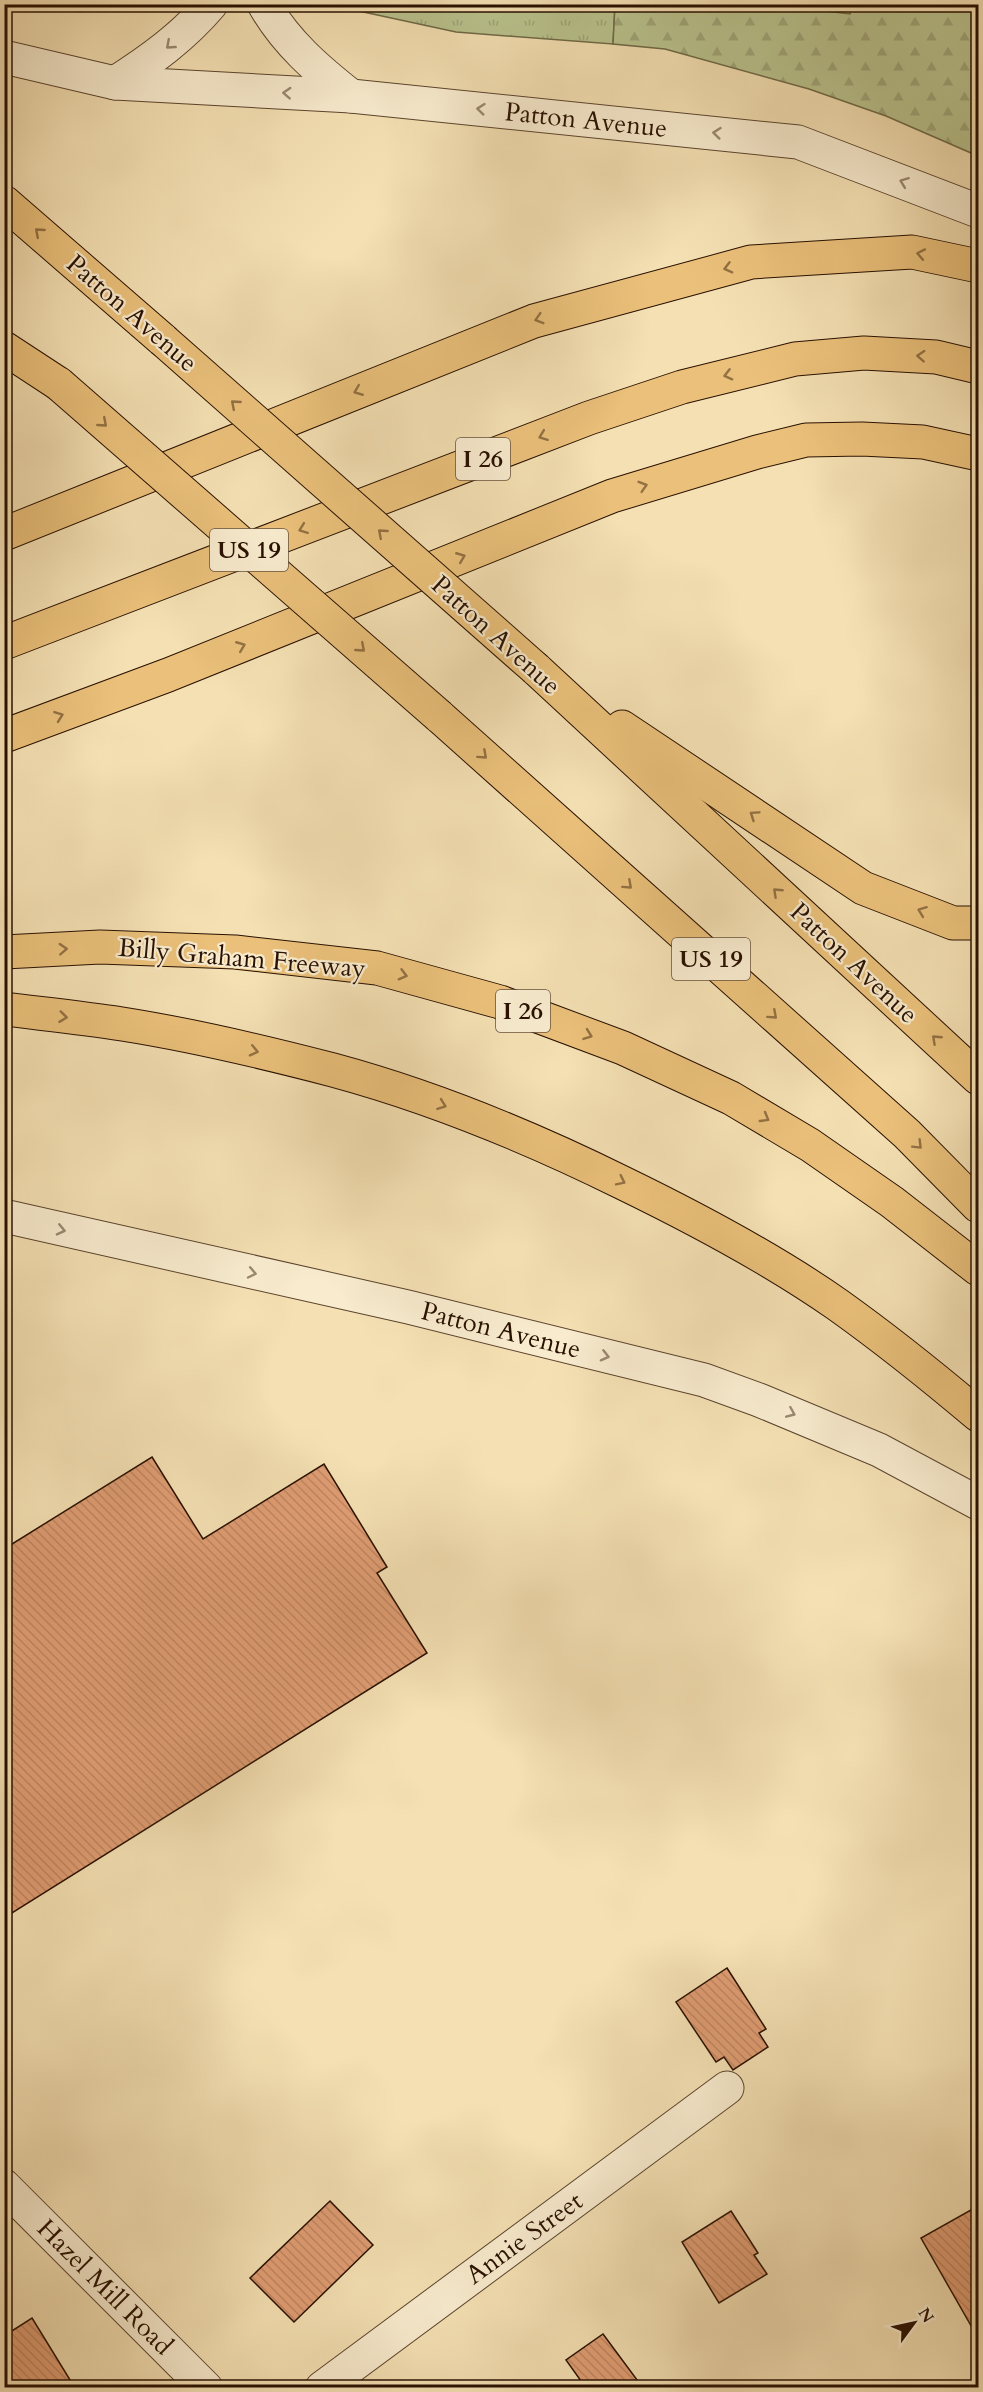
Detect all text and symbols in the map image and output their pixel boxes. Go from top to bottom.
one-way arrow [166,38,176,49]
one-way arrow [283,86,292,99]
street label: Patton Avenue [503,94,669,146]
one-way arrow [477,103,486,116]
one-way arrow [713,127,722,140]
one-way arrow [899,177,910,190]
one-way arrow [35,228,46,239]
street label: Patton Avenue [59,246,205,380]
one-way arrow [917,248,927,261]
one-way arrow [723,261,733,274]
one-way arrow [534,312,545,324]
one-way arrow [917,350,926,363]
one-way arrow [724,367,734,380]
one-way arrow [354,384,365,396]
one-way arrow [232,400,242,411]
one-way arrow [96,416,107,427]
one-way arrow [538,428,549,441]
road number: I 26 [456,438,510,480]
one-way arrow [637,481,648,493]
one-way arrow [298,521,308,534]
road number: US 19 [210,529,288,571]
one-way arrow [378,529,388,540]
one-way arrow [455,552,466,564]
street label: Patton Avenue [424,567,568,703]
one-way arrow [235,641,246,653]
one-way arrow [354,641,365,652]
one-way arrow [54,710,64,723]
one-way arrow [476,748,486,759]
one-way arrow [749,811,760,822]
one-way arrow [621,878,632,889]
one-way arrow [773,888,784,899]
street label: Patton Avenue [782,895,926,1031]
one-way arrow [917,906,928,918]
street label: Billy Graham Freeway [117,930,368,986]
road number: US 19 [672,938,750,980]
one-way arrow [58,942,67,955]
one-way arrow [398,968,408,981]
road number: I 26 [496,990,550,1032]
one-way arrow [766,1008,777,1019]
one-way arrow [58,1010,67,1022]
one-way arrow [582,1028,593,1040]
one-way arrow [932,1035,942,1046]
one-way arrow [249,1044,259,1057]
one-way arrow [436,1097,446,1110]
one-way arrow [758,1110,769,1122]
one-way arrow [911,1139,922,1149]
one-way arrow [614,1174,625,1186]
one-way arrow [56,1223,66,1236]
one-way arrow [246,1265,256,1278]
street label: Patton Avenue [418,1293,584,1367]
one-way arrow [600,1348,610,1361]
one-way arrow [785,1406,796,1418]
street label: Annie Street [458,2184,590,2292]
street label: Hazel Mill Road [29,2211,181,2363]
north arrow [884,2293,944,2353]
text: N [913,2304,939,2327]

